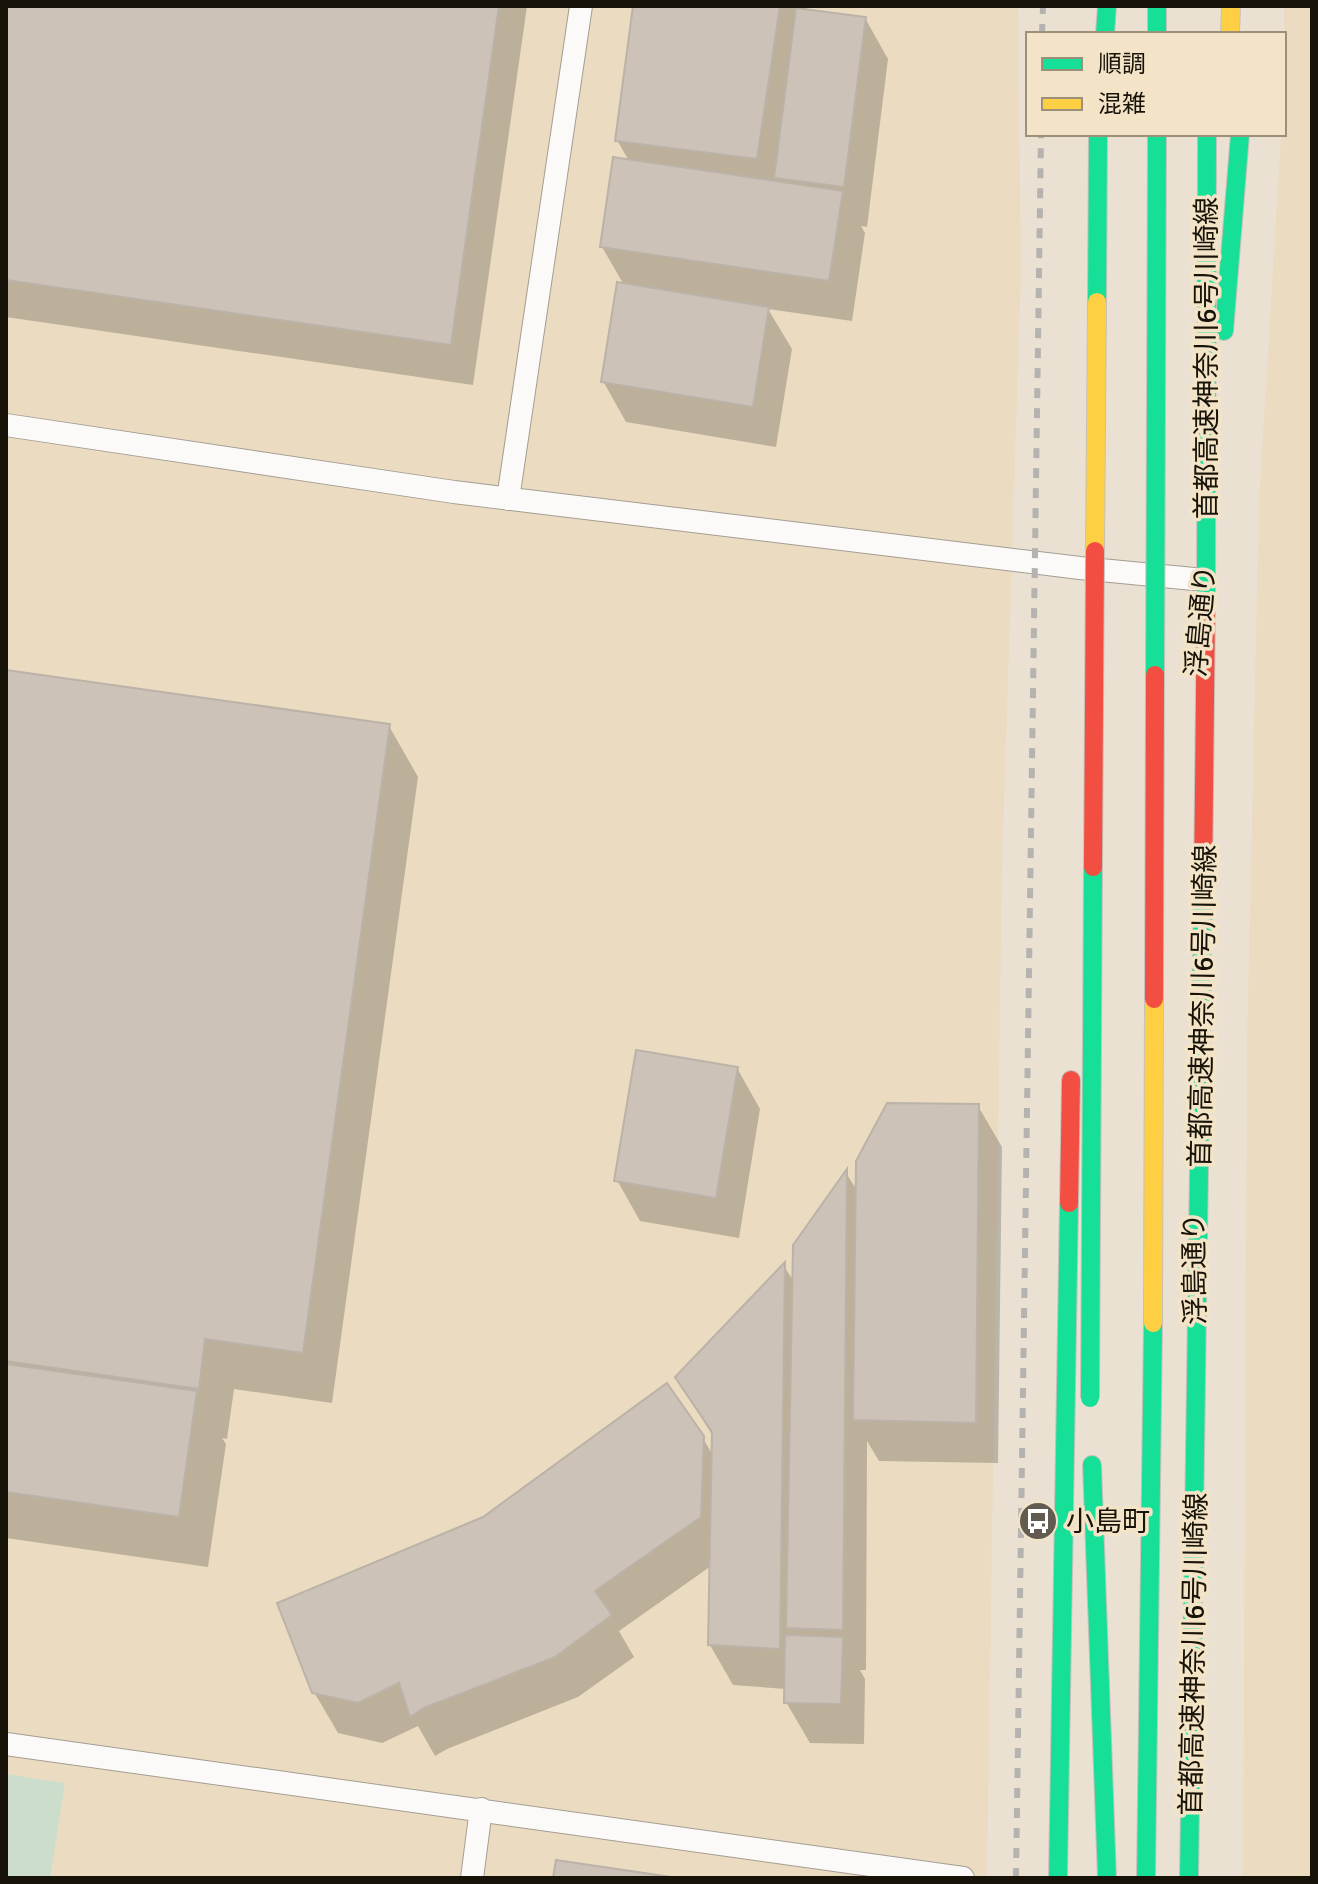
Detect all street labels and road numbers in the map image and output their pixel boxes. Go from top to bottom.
street label: 首都高速神奈川6号川崎線 [1190,196,1224,520]
street label: 浮島通り [1179,564,1223,678]
street label: 首都高速神奈川6号川崎線 [1183,844,1223,1168]
street label: 浮島通り [1177,1213,1213,1325]
street label: 首都高速神奈川6号川崎線 [1174,1492,1214,1816]

